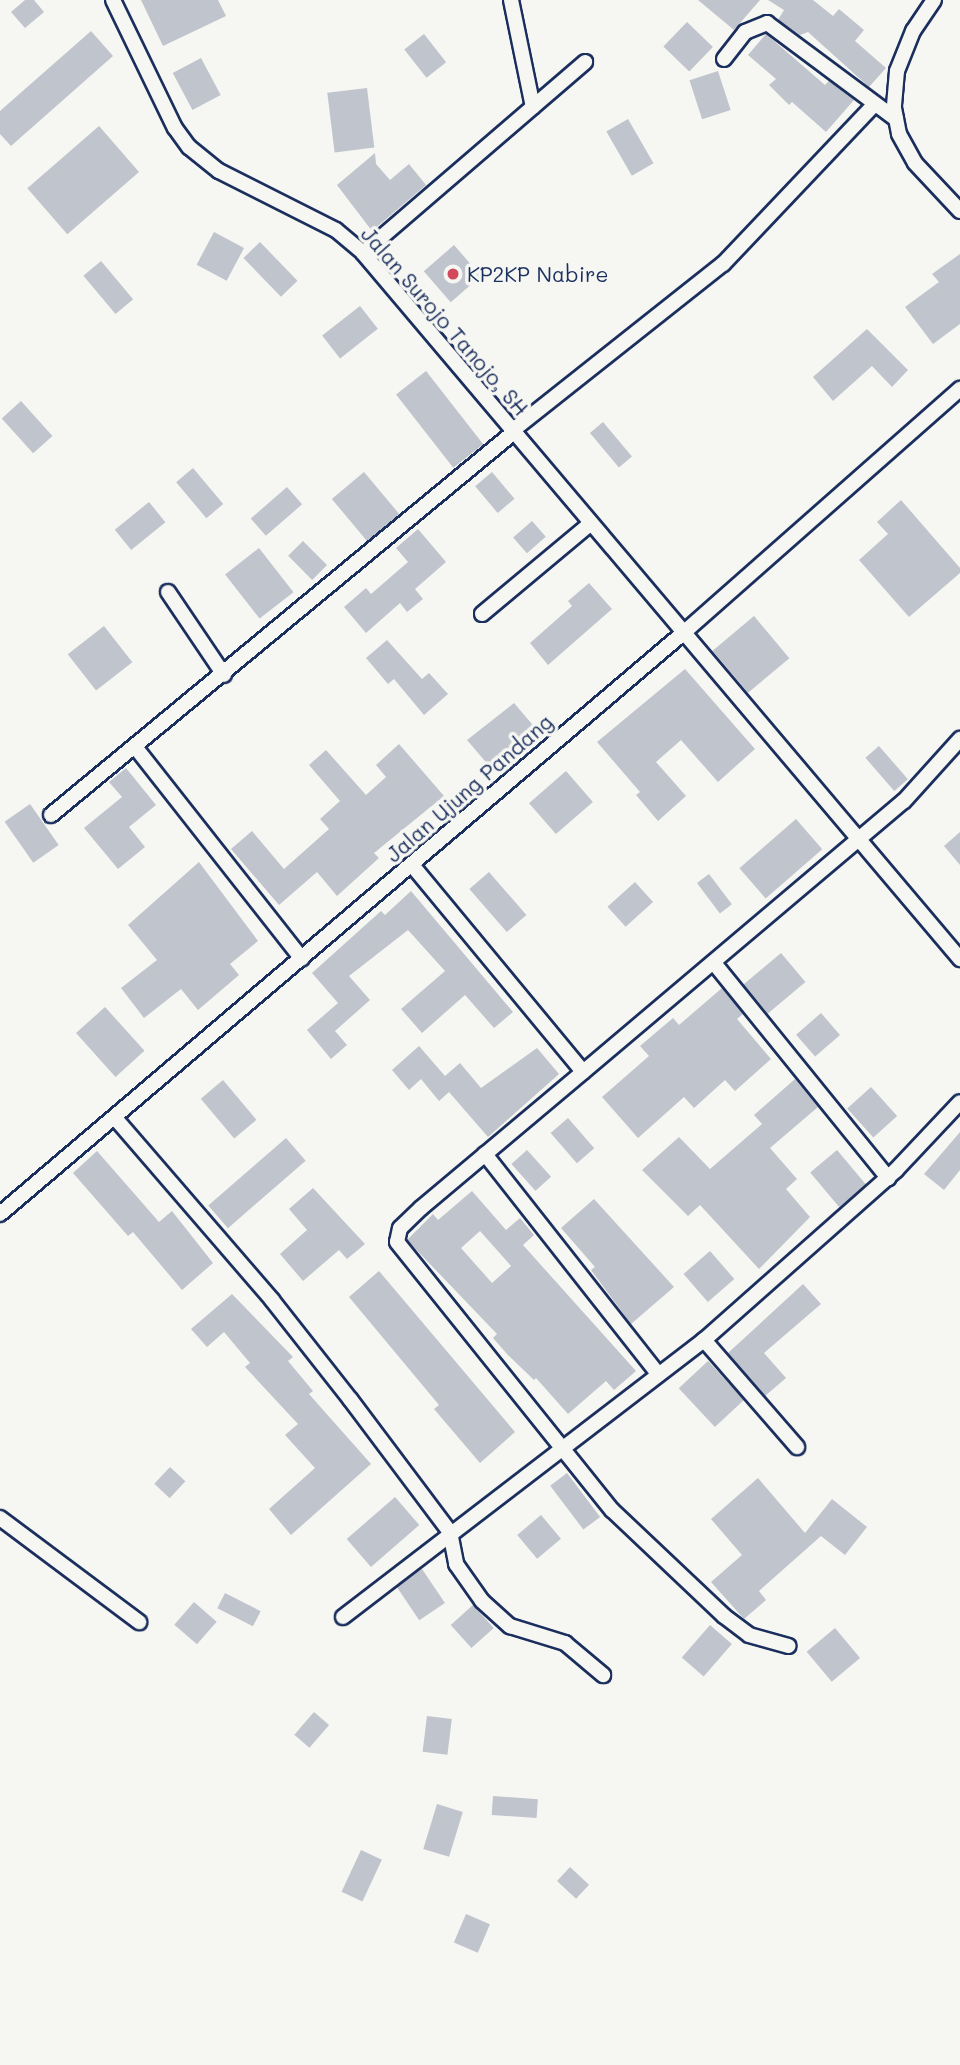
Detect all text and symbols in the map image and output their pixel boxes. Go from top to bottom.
street label: Jalan Surojo Tanojo, SH [356,221,534,421]
place label: KP2KP Nabire [467,261,608,287]
marker: KP2KP Nabire [445,266,461,282]
street label: Jalan Ujung Pandang [381,709,557,867]

